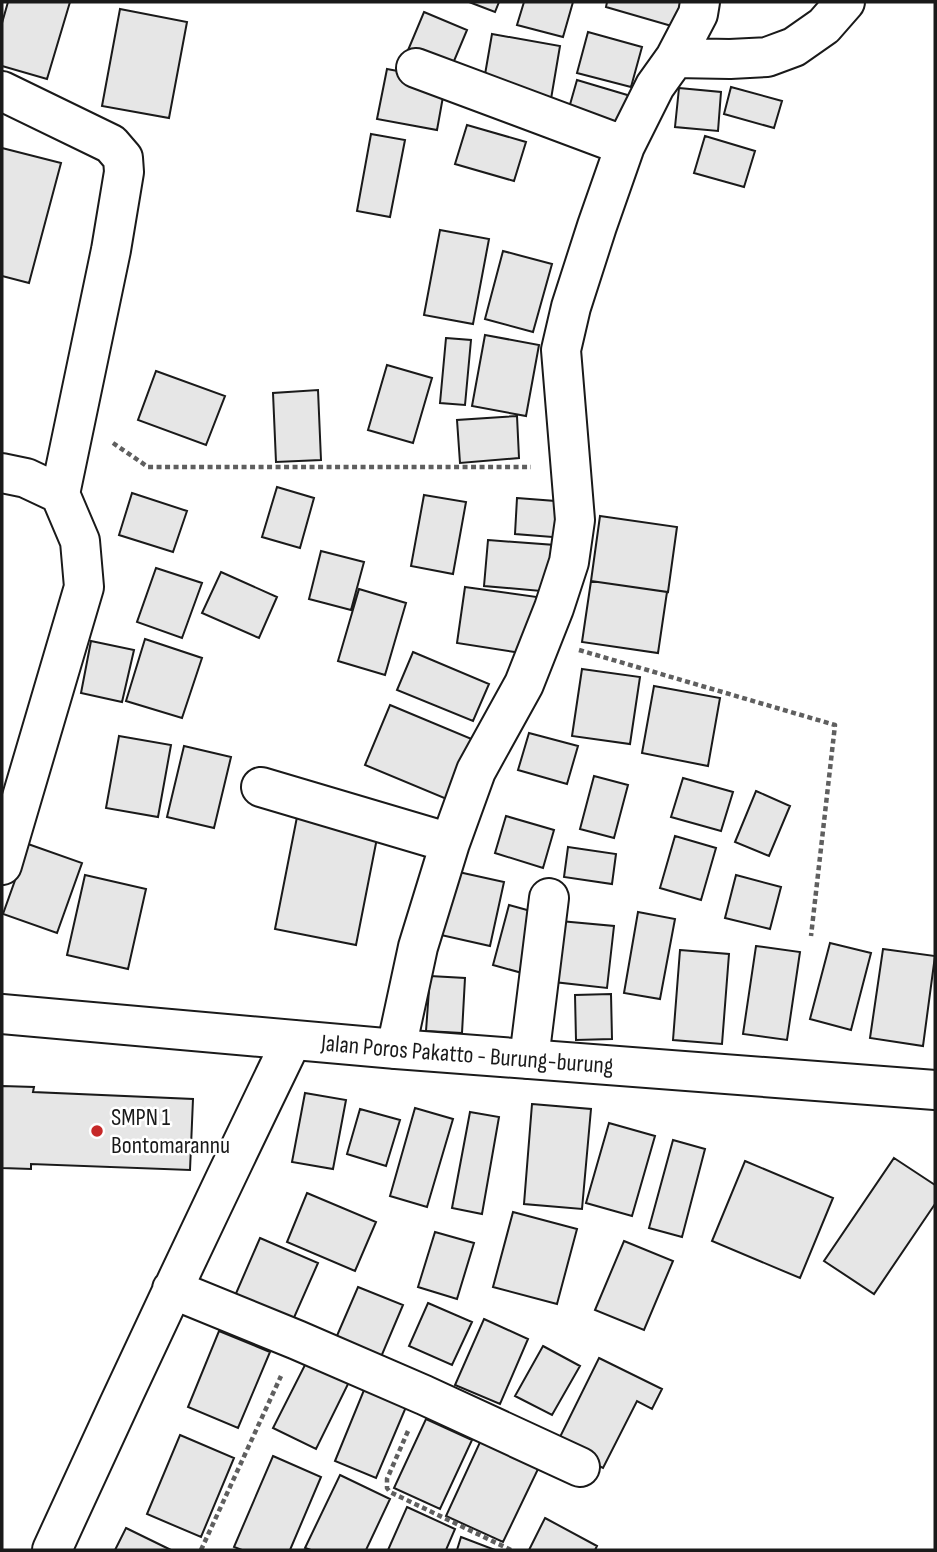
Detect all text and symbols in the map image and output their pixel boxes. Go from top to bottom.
street label: Jalan Poros Pakatto - Burung-burung [319,1028,614,1080]
place label: SMPN 1 Bontomarannu [111,1103,230,1160]
marker: SMPN 1 Bontomarannu [89,1123,105,1139]

